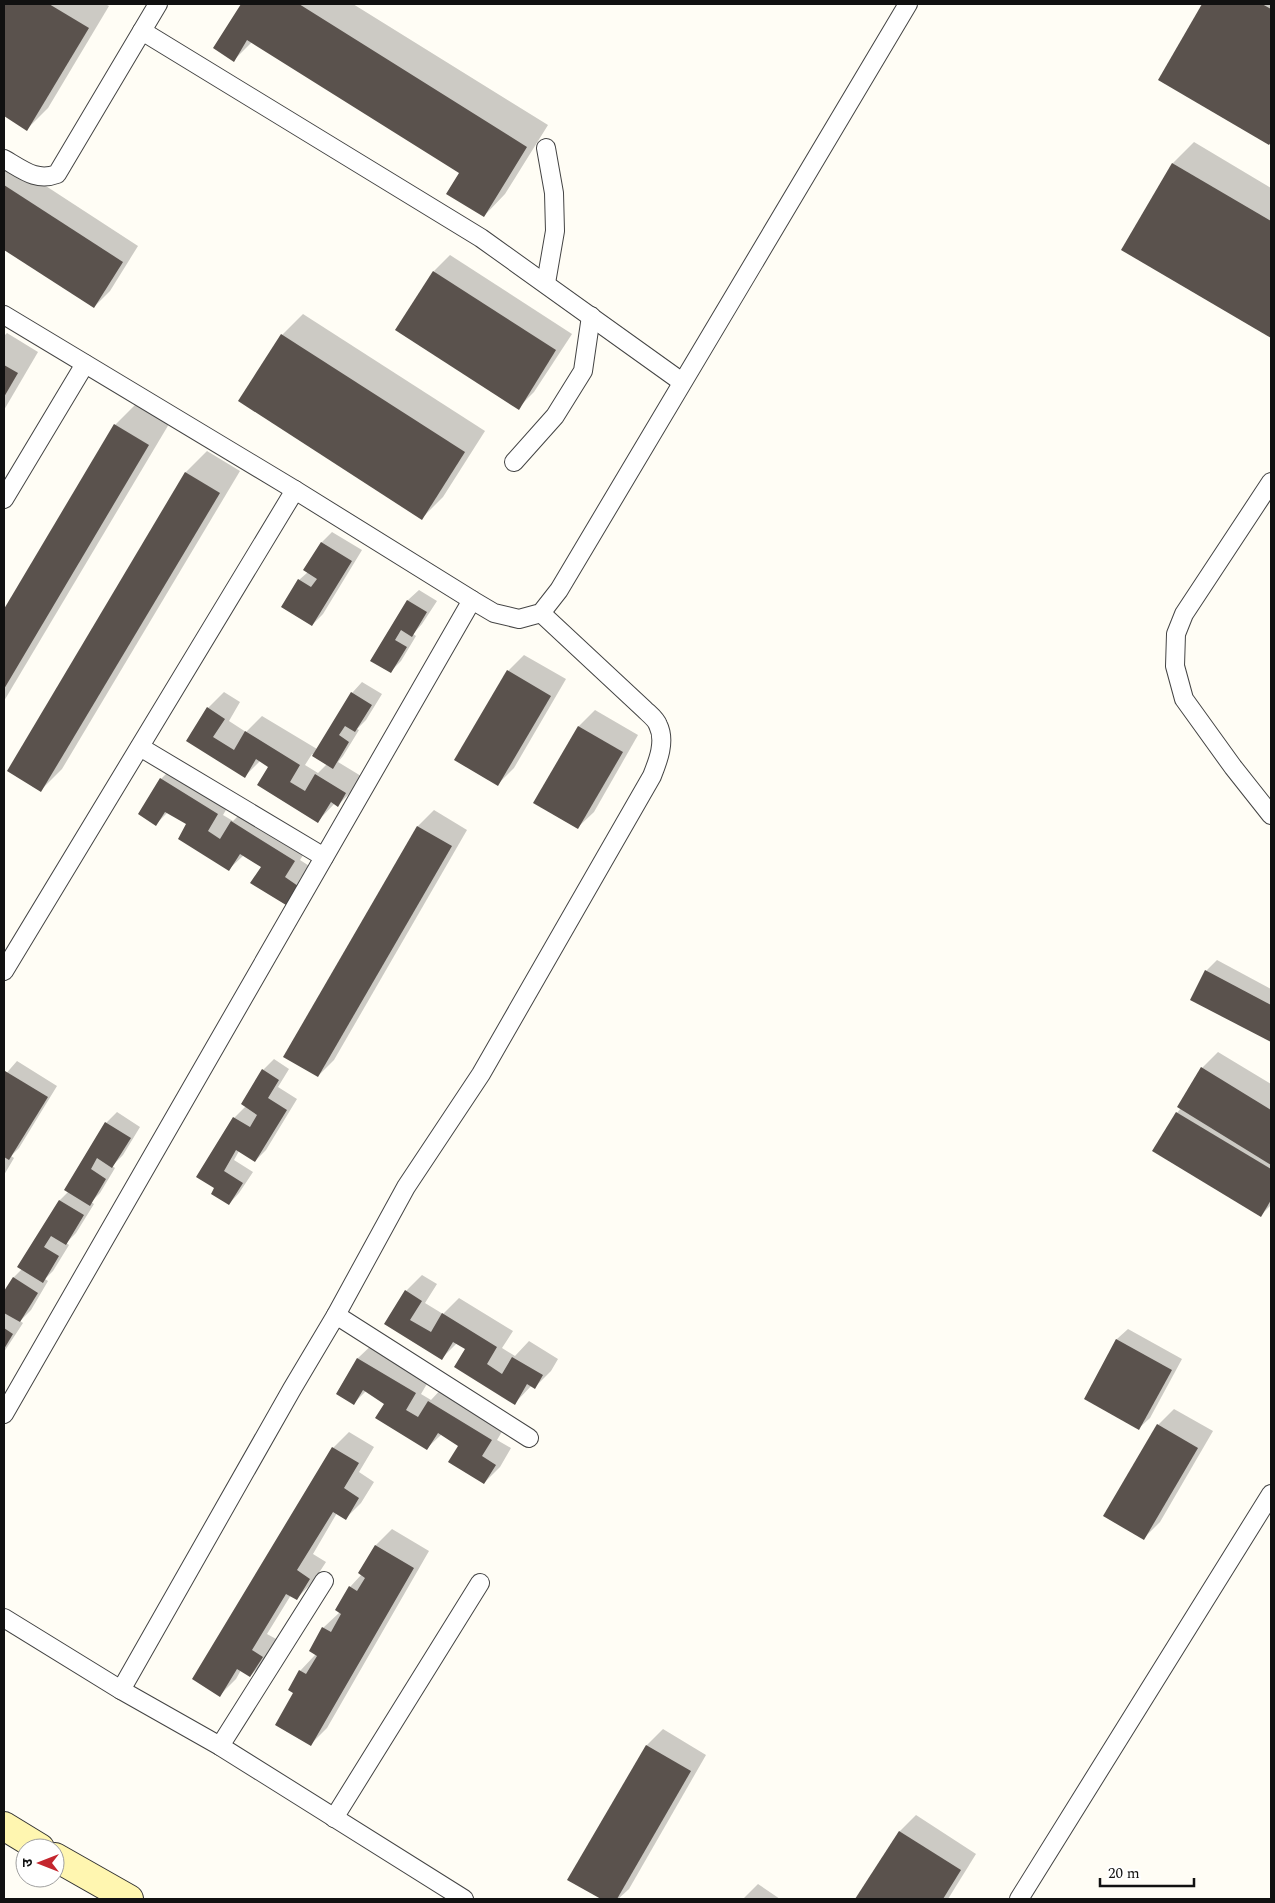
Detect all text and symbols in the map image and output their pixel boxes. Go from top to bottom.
north arrow [15,1838,65,1888]
scale bar [1100,1856,1194,1888]
text: उ [17,1858,38,1867]
text: 20 m [1108,1862,1140,1885]

